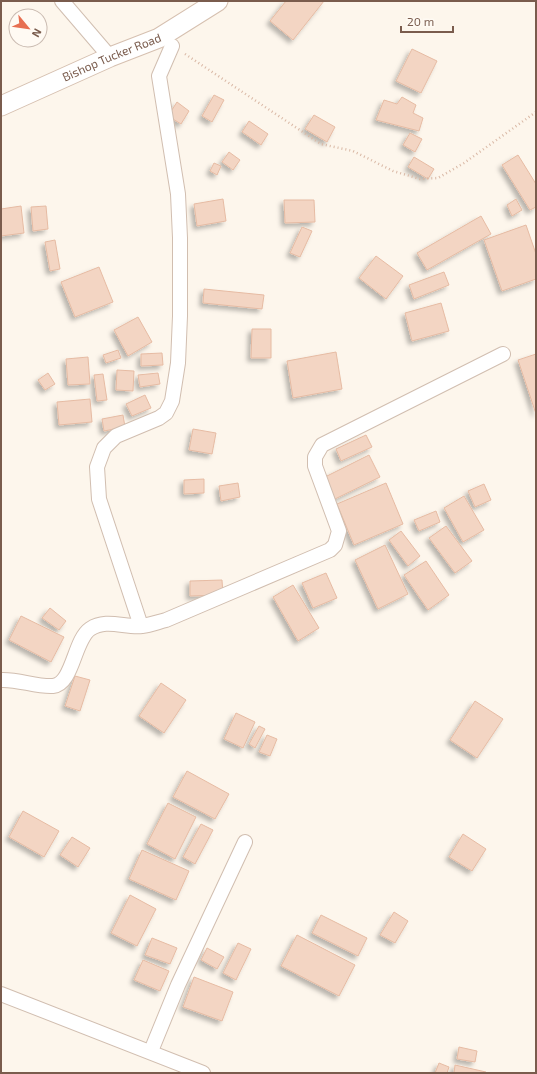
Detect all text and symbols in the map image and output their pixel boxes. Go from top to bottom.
north arrow [8,8,48,48]
scale bar [401,8,453,34]
text: 20 m [407,14,434,28]
text: N [30,26,45,40]
street label: Bishop Tucker Road [60,30,163,84]

